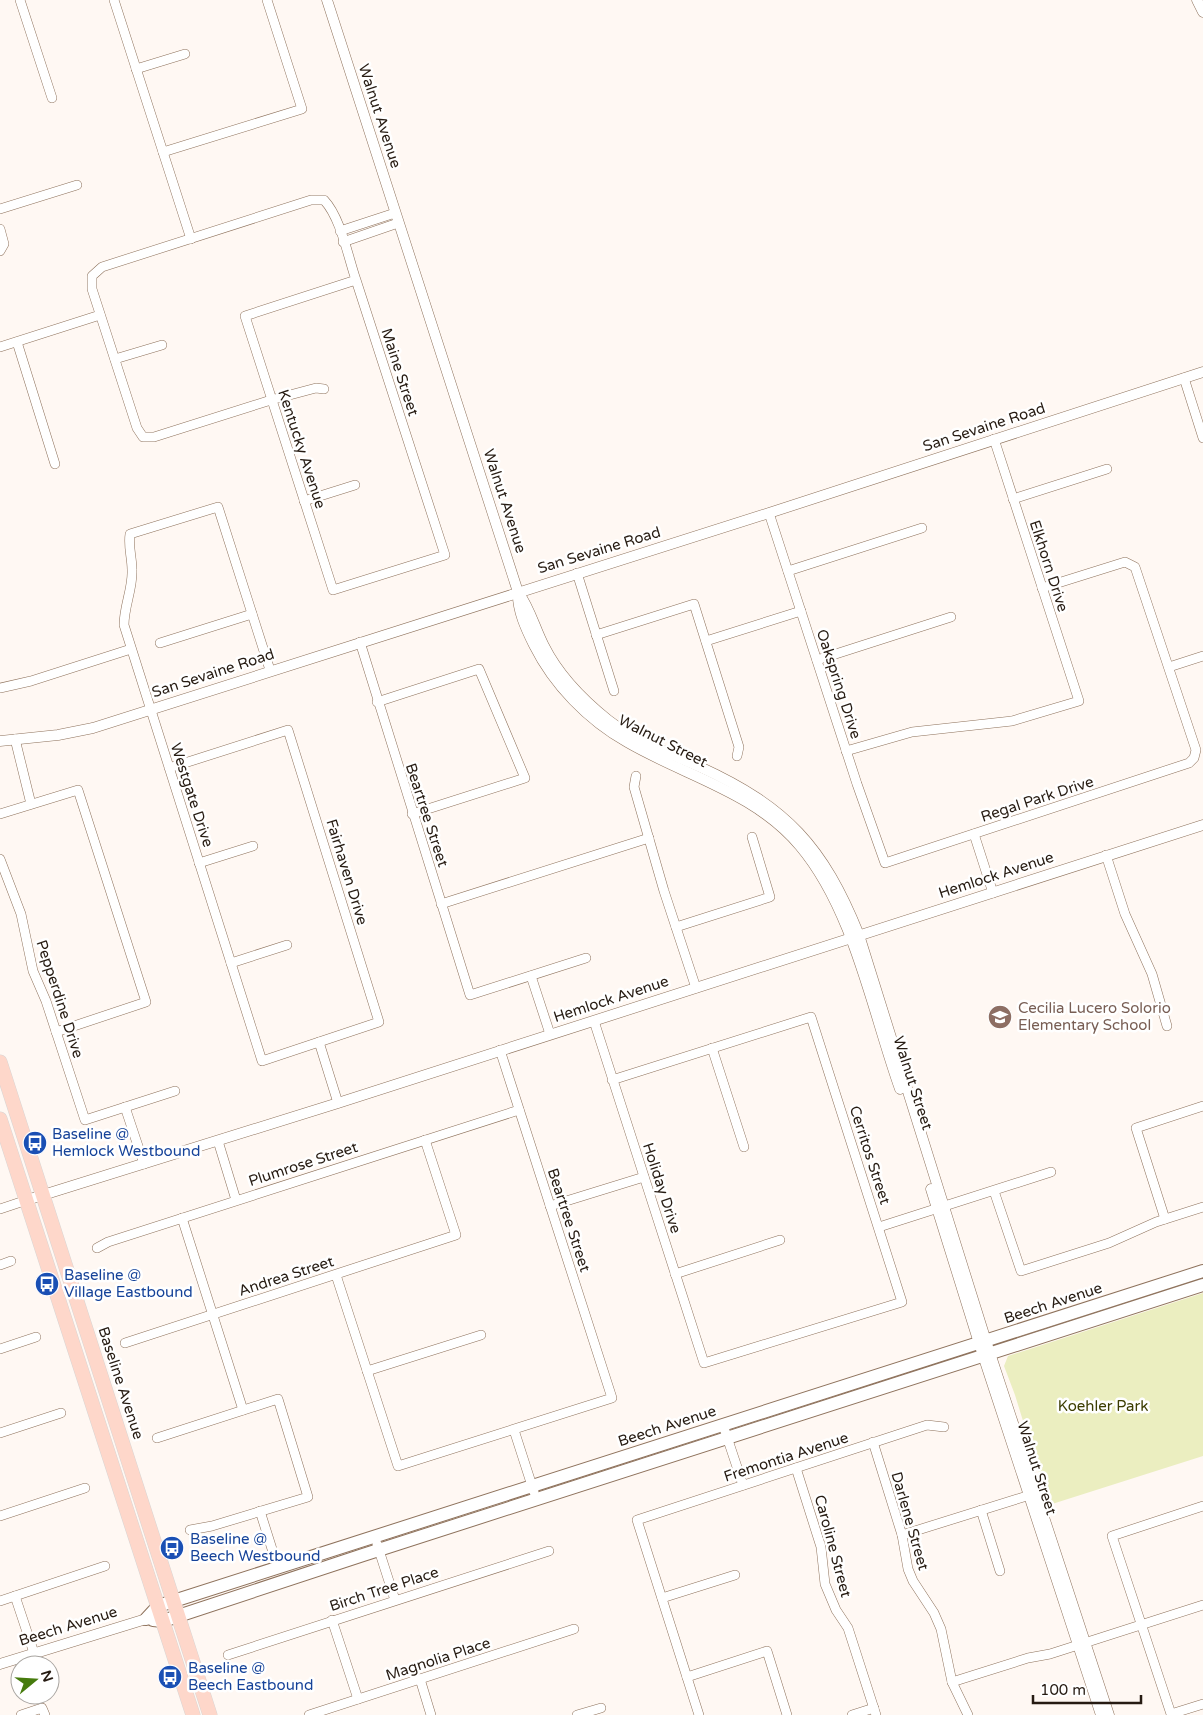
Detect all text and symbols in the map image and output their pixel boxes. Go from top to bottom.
street label: Walnut Avenue [355,62,405,170]
street label: Maine Street [377,326,423,418]
street label: Kentucky Avenue [274,387,330,511]
street label: San Sevaine Road [921,399,1047,455]
street label: Walnut Avenue [480,447,530,555]
street label: Elkhorn Drive [1026,518,1072,614]
street label: San Sevaine Road [535,523,663,577]
street label: Oakspring Drive [813,627,865,741]
street label: San Sevaine Road [150,645,276,701]
street label: Walnut Street [615,711,711,771]
street label: Westgate Drive [167,741,217,849]
street label: Beartree Street [402,761,452,869]
street label: Regal Park Drive [978,772,1096,826]
street label: Fairhaven Drive [322,817,372,927]
street label: Hemlock Avenue [936,848,1056,902]
street label: Pepperdine Drive [32,938,88,1060]
street label: Hemlock Avenue [551,972,671,1026]
place label: Cecilia Lucero Solorio Elementary School [1018,999,1171,1034]
school or university icon: Cecilia Lucero Solorio Elementary School [987,1004,1013,1030]
street label: Walnut Street [889,1034,937,1132]
street label: Cerritos Street [846,1103,894,1207]
place label: Baseline @ Hemlock Westbound [52,1125,200,1160]
bus stop icon: Baseline @ Hemlock Westbound [22,1130,48,1156]
street label: Plumrose Street [246,1138,360,1190]
street label: Holiday Drive [639,1140,685,1236]
street label: Beartree Street [544,1166,594,1274]
street label: Andrea Street [236,1252,336,1300]
place label: Baseline @ Village Eastbound [64,1266,193,1301]
bus stop icon: Baseline @ Village Eastbound [34,1271,60,1297]
street label: Beech Avenue [1002,1279,1104,1327]
street label: Baseline Avenue [94,1324,148,1442]
park label: Koehler Park [1058,1397,1148,1415]
street label: Beech Avenue [616,1402,718,1450]
street label: Walnut Street [1013,1419,1061,1517]
street label: Fremontia Avenue [721,1428,851,1486]
street label: Darlene Street [887,1470,933,1573]
street label: Caroline Street [811,1493,855,1599]
place label: Baseline @ Beech Westbound [190,1530,321,1565]
bus stop icon: Baseline @ Beech Westbound [159,1535,185,1561]
street label: Birch Tree Place [327,1563,441,1615]
street label: Beech Avenue [17,1602,119,1650]
street label: Magnolia Place [383,1634,493,1684]
north arrow [10,1655,60,1705]
place label: Baseline @ Beech Eastbound [188,1659,313,1694]
bus stop icon: Baseline @ Beech Eastbound [157,1664,183,1690]
text: N [37,1668,57,1684]
scale bar [1033,1672,1140,1704]
text: 100 m [1040,1681,1086,1699]

